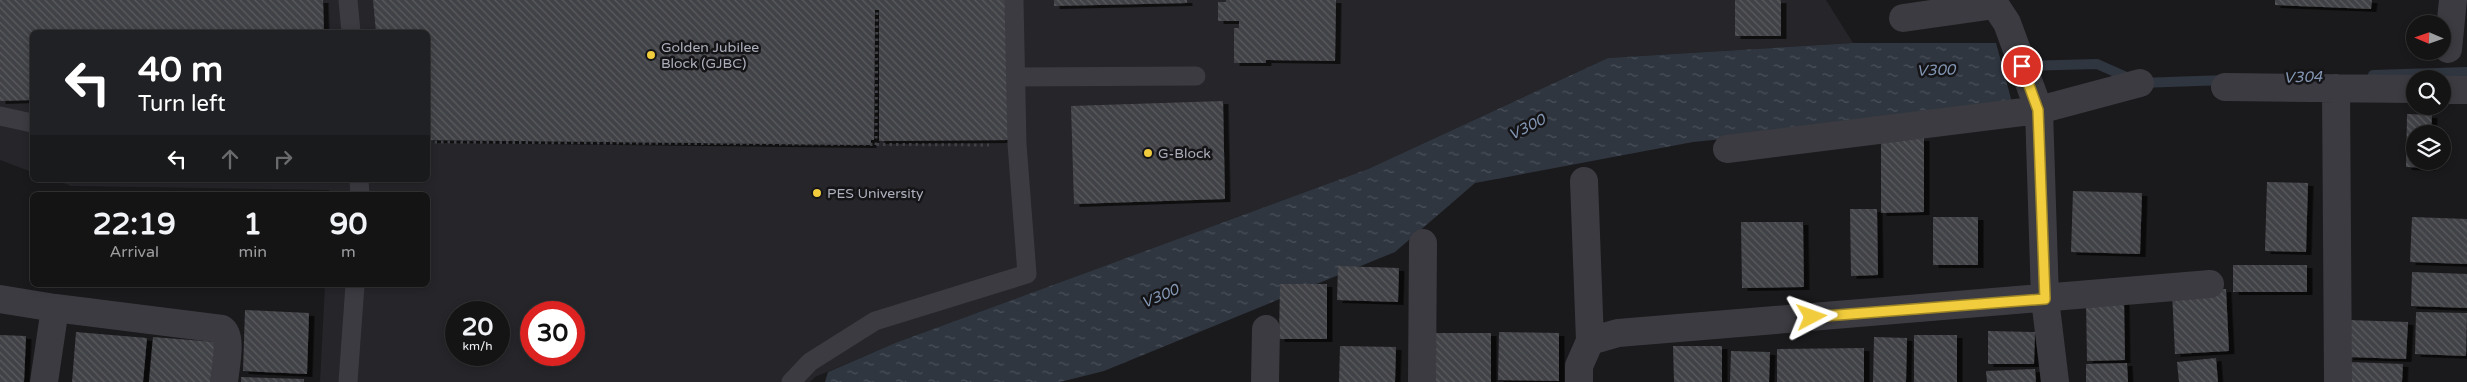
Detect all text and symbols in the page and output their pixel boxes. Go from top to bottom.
north arrow [2406,15,2451,60]
map controls [2406,15,2451,170]
place label: Golden Jubilee Block (GJBC) [661,39,759,72]
pin [2001,45,2043,87]
text: 40 m [138,49,223,91]
marker: Golden Jubilee Block (GJBC) [645,49,657,61]
icon: left [55,50,120,115]
icon: arrive [2008,52,2036,80]
water label: V300 [1916,60,1957,80]
water label: V304 [2283,67,2323,87]
button: search [2406,70,2451,115]
text: Turn left [138,91,226,117]
water label: V300 [1506,109,1550,144]
button: layers [2406,125,2451,170]
icon: left [163,145,191,173]
icon: ahead [216,145,244,173]
icon: right [269,145,297,173]
place label: G-Block [1158,145,1211,162]
marker: G-Block [1142,147,1154,159]
place label: PES University [827,185,924,202]
marker: PES University [811,187,823,199]
text: 22:19 [93,206,176,243]
text: 1 [243,206,262,243]
text: 90 [330,206,367,243]
text: Arrival [110,242,159,262]
text: min [239,242,267,262]
text: m [341,242,356,262]
water label: V300 [1139,280,1183,312]
position arrow [1785,290,1837,342]
speed limit sign: 30 [520,301,585,366]
text: 20 [462,312,493,342]
text: km/h [462,339,493,353]

